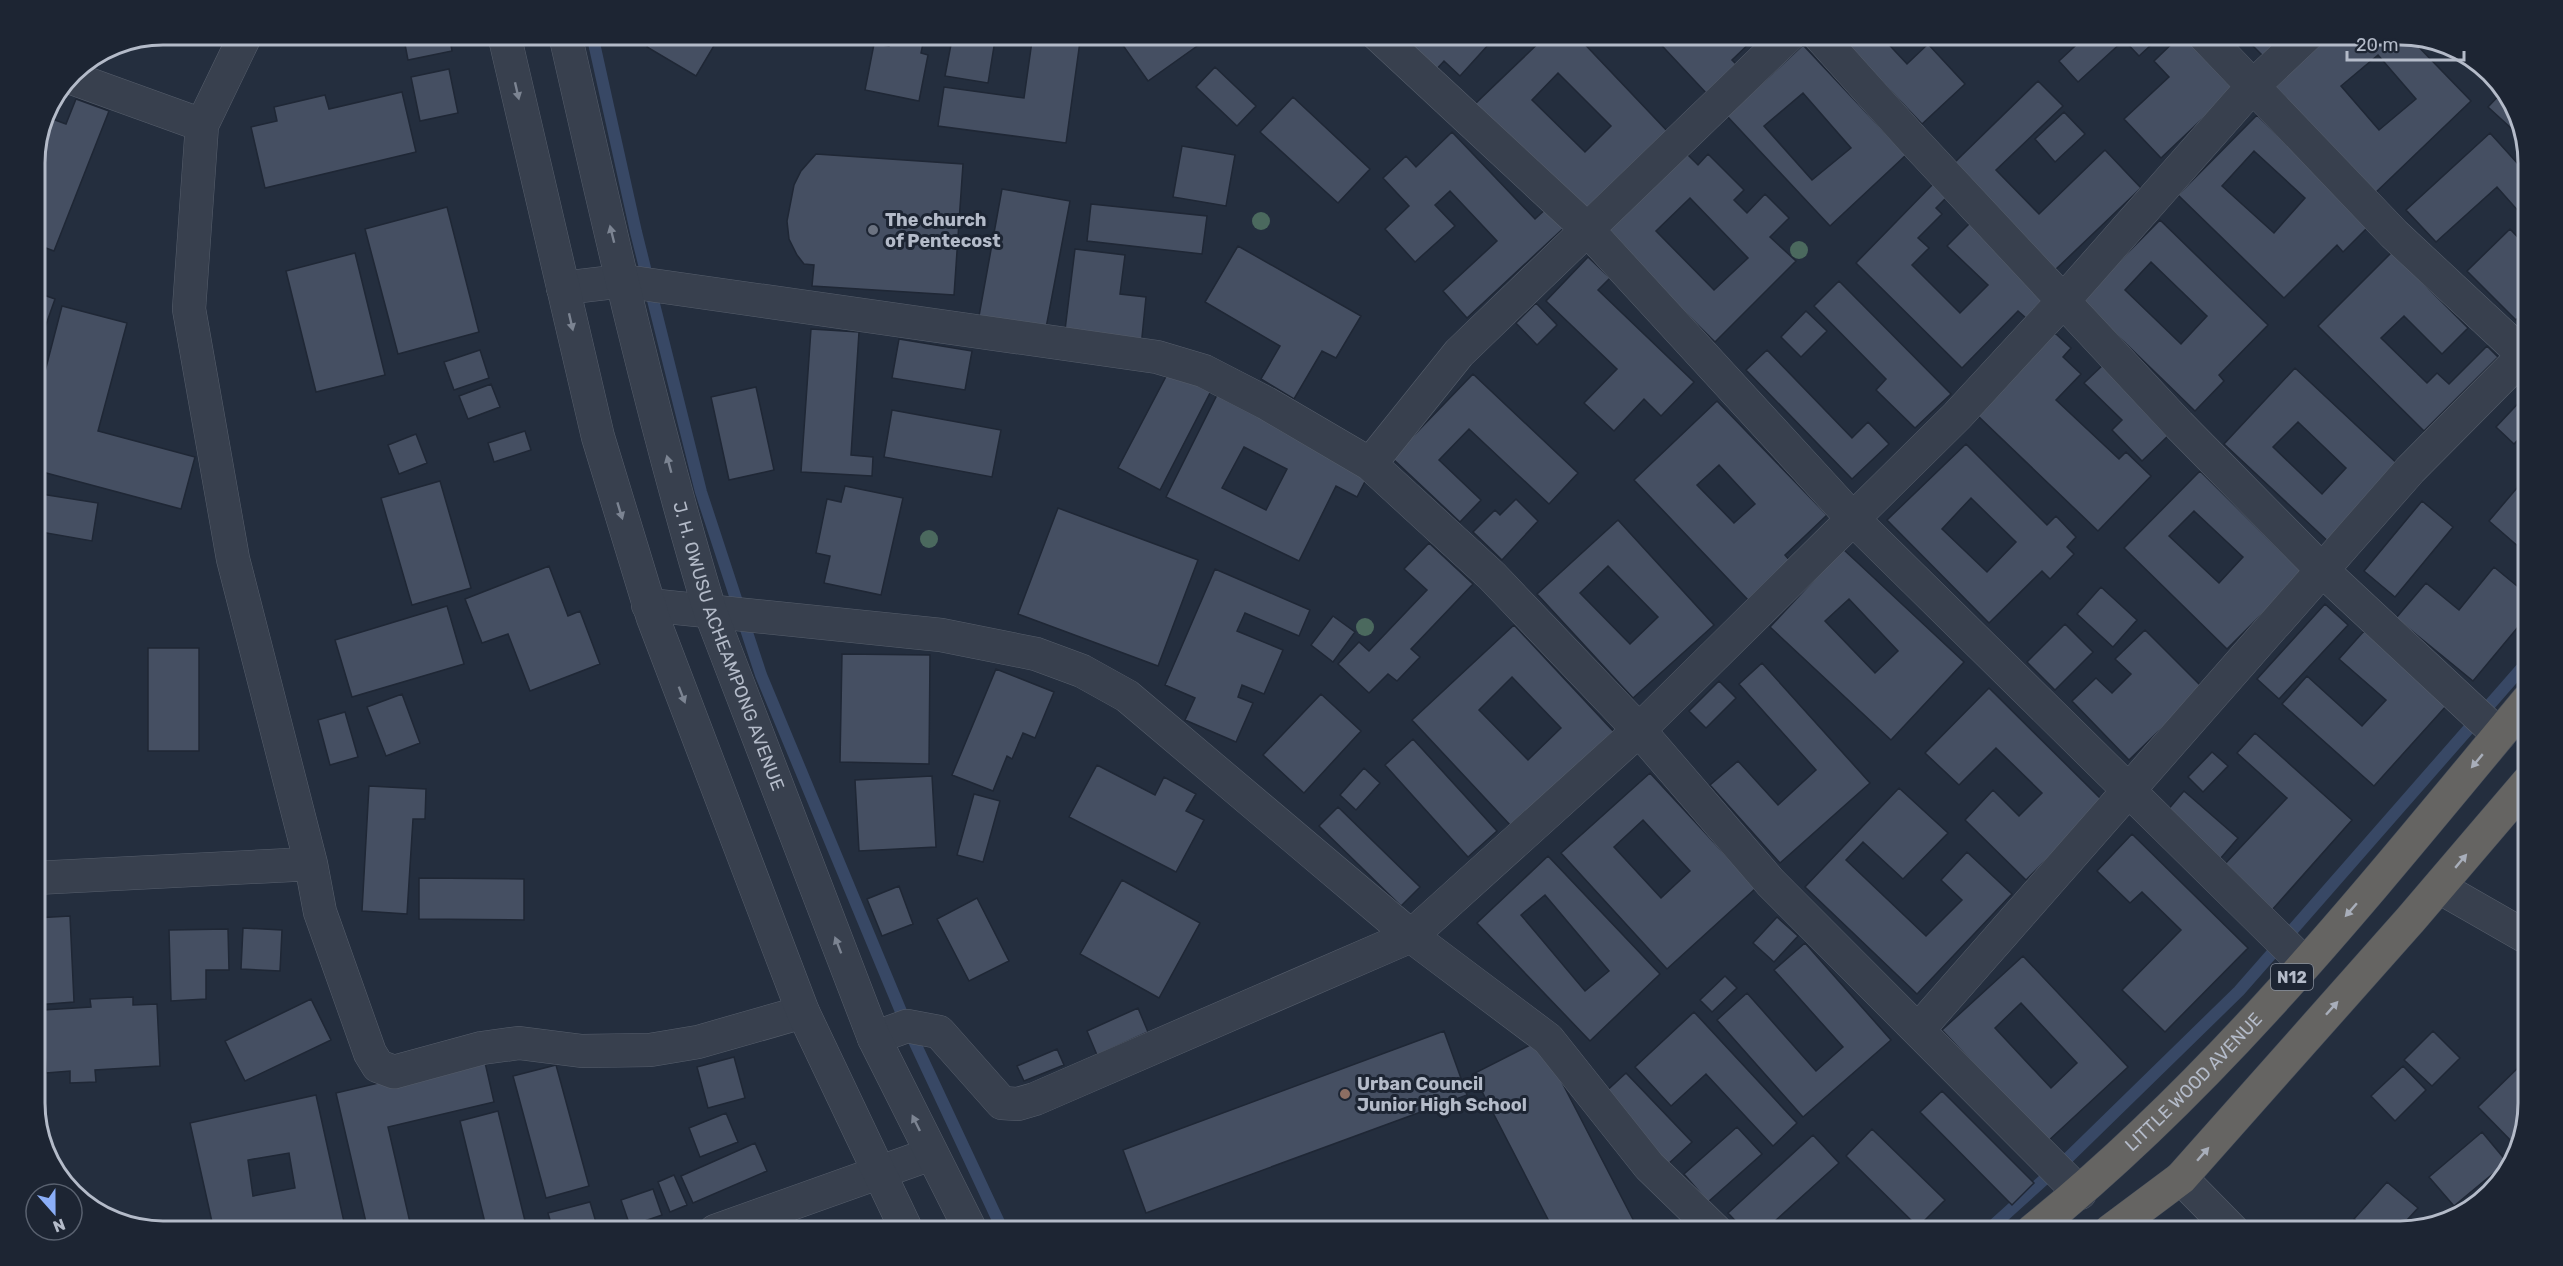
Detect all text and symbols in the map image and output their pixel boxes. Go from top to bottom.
scale bar [2347,24,2464,62]
text: 20 m [2356,34,2398,56]
one-way arrow [512,82,522,101]
place label: The church of Pentecost [885,209,1001,252]
marker: The church of Pentecost [866,223,880,237]
one-way arrow [607,224,616,243]
one-way arrow [566,313,576,331]
one-way arrow [663,455,673,474]
street label: J. H. OWUSU ACHEAMPONG AVENUE [668,499,789,794]
one-way arrow [616,502,625,520]
one-way arrow [678,687,688,705]
one-way arrow [2471,753,2484,769]
one-way arrow [2454,853,2467,869]
one-way arrow [2344,902,2358,917]
one-way arrow [833,936,842,954]
road number: N12 [2271,964,2313,990]
one-way arrow [2325,1001,2338,1016]
street label: LITTLE WOOD AVENUE [2120,1008,2267,1156]
place label: Urban Council Junior High School [1357,1073,1527,1116]
marker: Urban Council Junior High School [1338,1087,1352,1101]
one-way arrow [911,1115,921,1132]
one-way arrow [2196,1147,2209,1162]
north arrow [24,1182,84,1242]
text: N [50,1215,68,1236]

